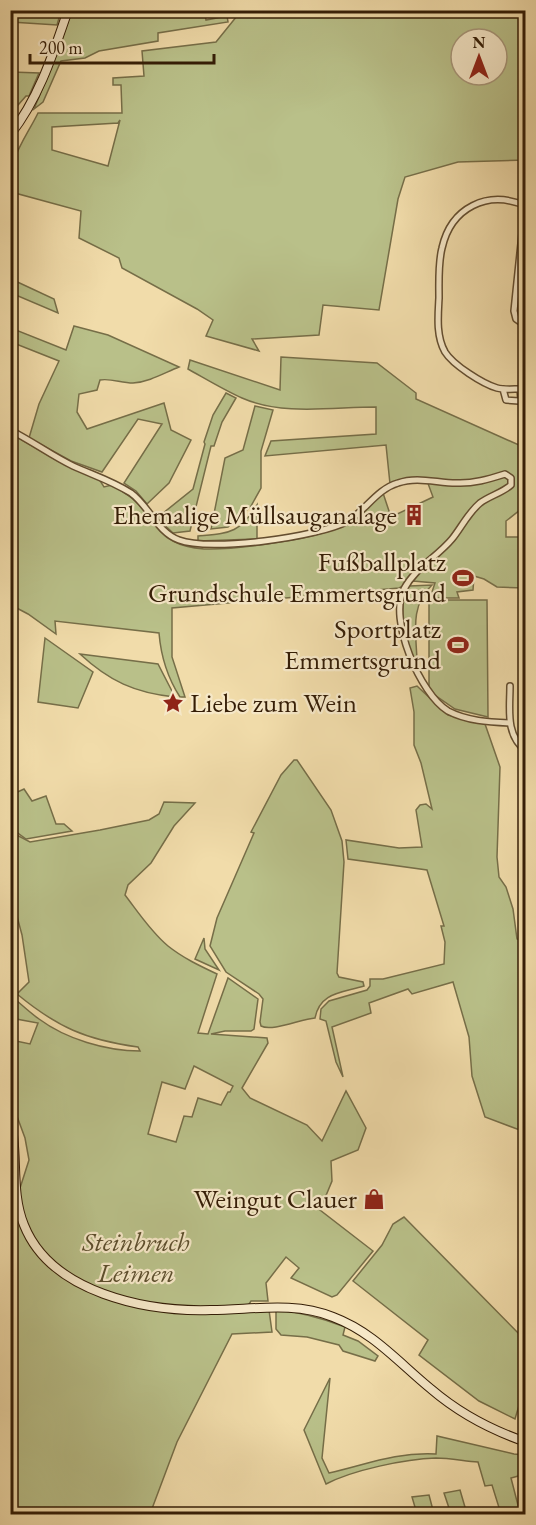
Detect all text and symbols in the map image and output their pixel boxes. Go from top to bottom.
scale bar [30,27,214,65]
north arrow [449,27,509,87]
text: N [473,32,486,53]
text: 200 m [39,36,83,59]
place label: Ehemalige Müllsauganalage [112,497,397,532]
building icon: Ehemalige Müllsauganalage [402,503,426,527]
place label: Fußballplatz Grundschule Emmertsgrund [148,544,447,610]
sports icon: Fußballplatz Grundschule Emmertsgrund [451,566,475,590]
place label: Sportplatz Emmertsgrund [284,611,442,677]
sports icon: Sportplatz Emmertsgrund [446,633,470,657]
place label: Liebe zum Wein [190,685,357,720]
place icon: Liebe zum Wein [161,691,185,715]
place label: Weingut Clauer [194,1181,357,1216]
shop icon: Weingut Clauer [362,1187,386,1211]
park label: Steinbruch Leimen [81,1224,190,1290]

